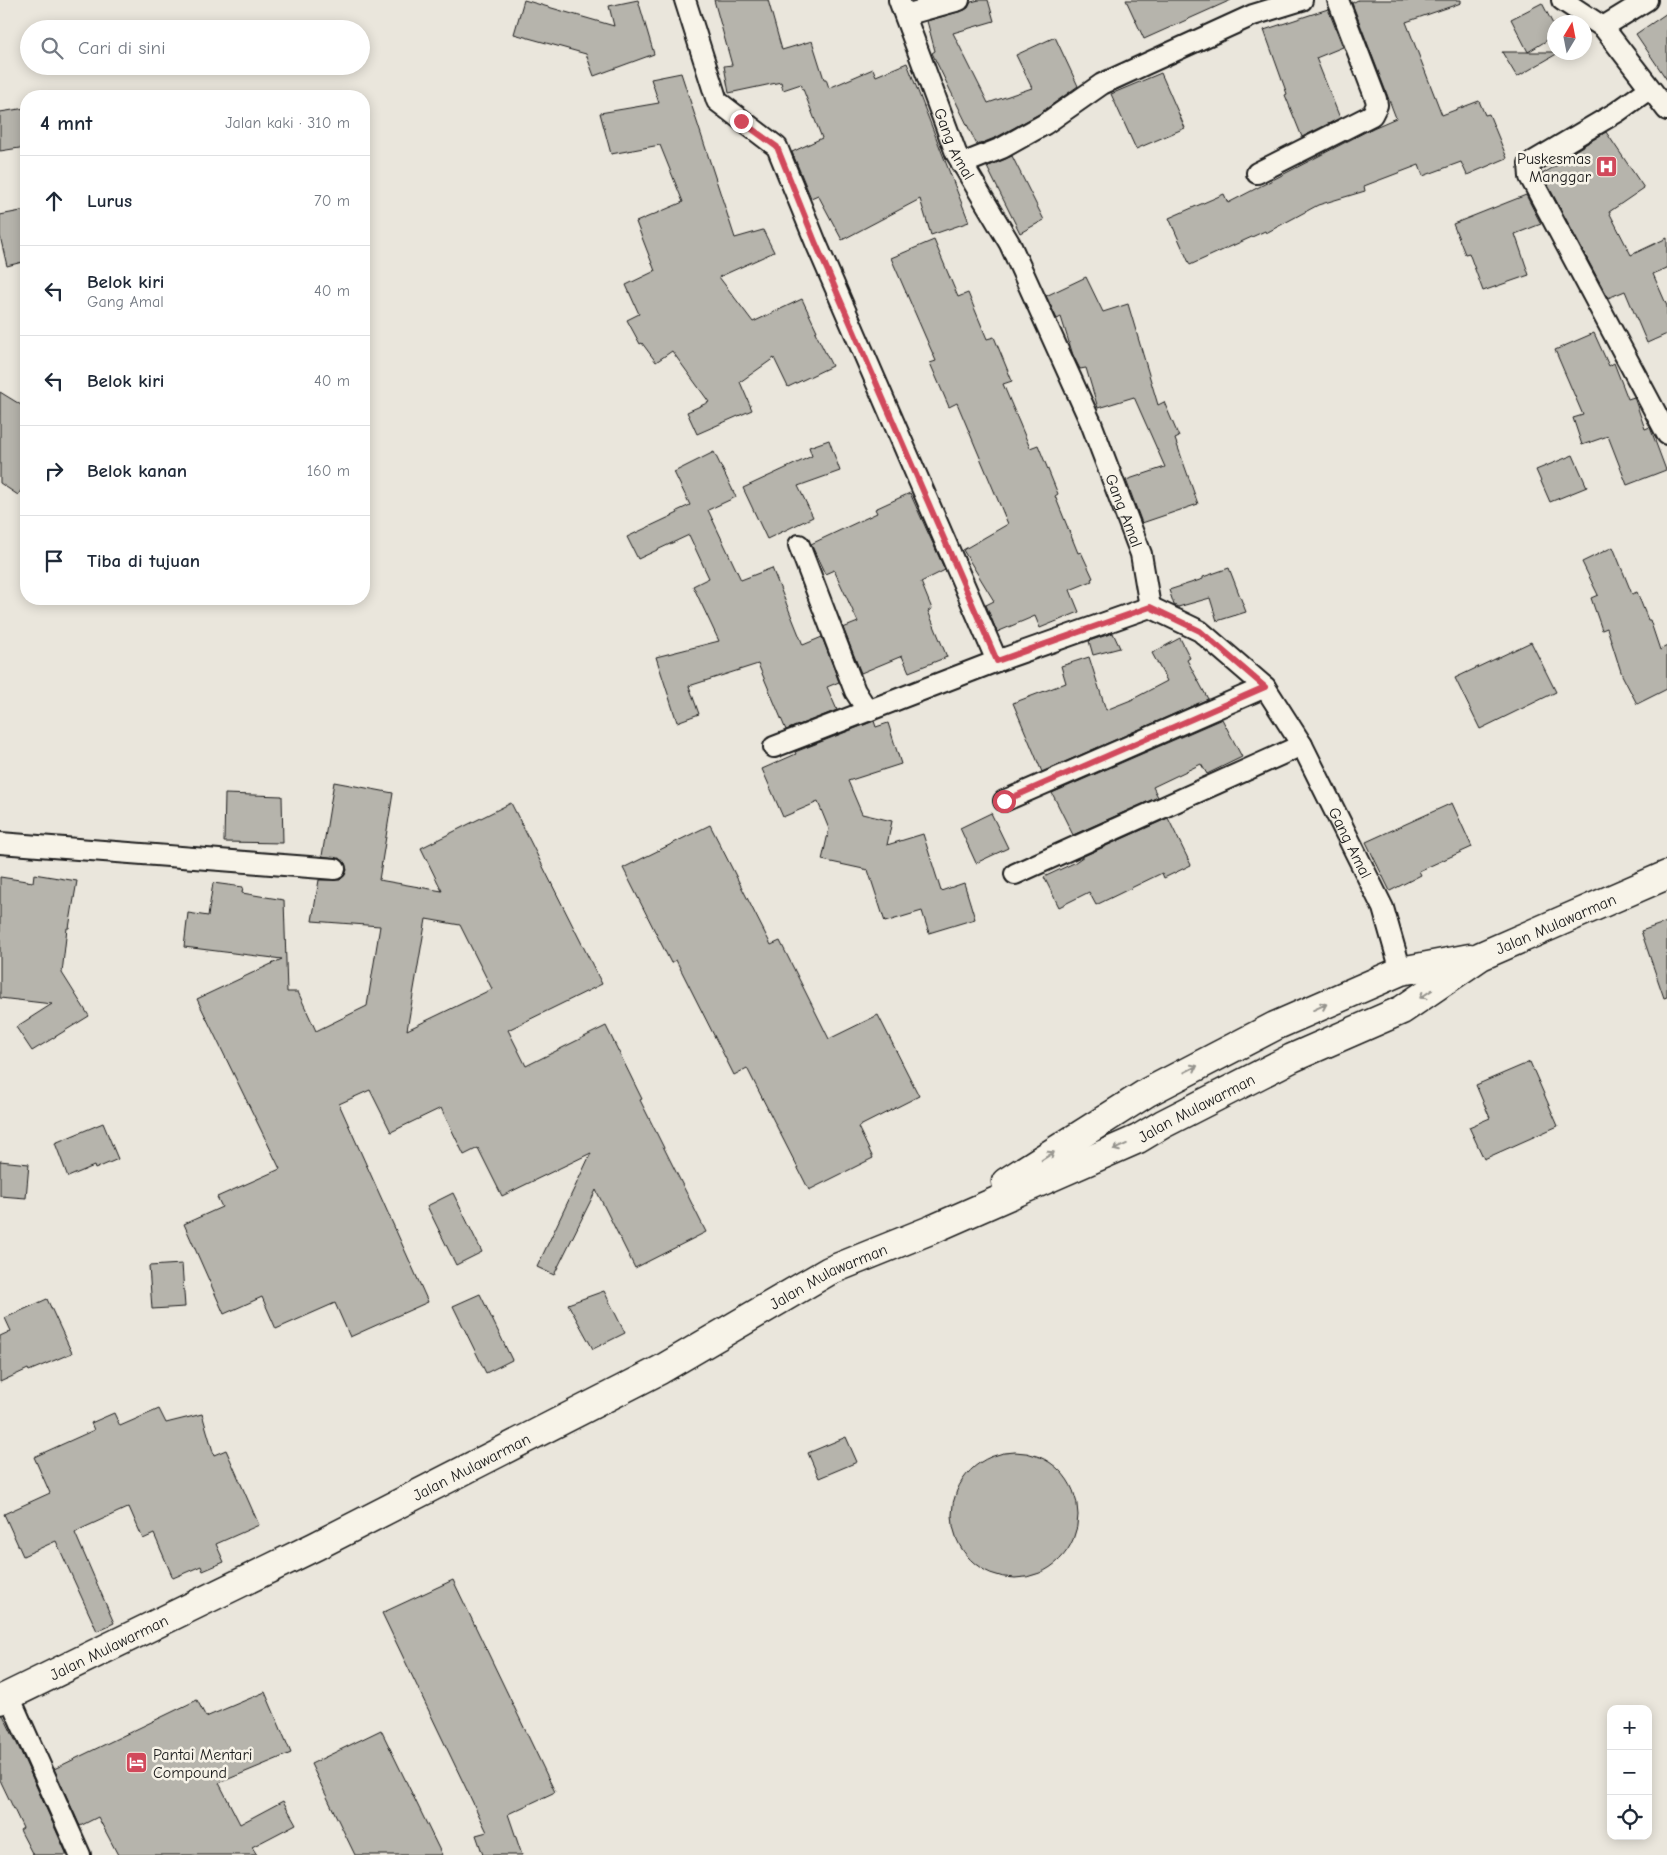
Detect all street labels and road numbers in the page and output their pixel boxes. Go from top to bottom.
street label: Gang Amal [930,106,978,183]
street label: Gang Amal [1101,472,1145,550]
street label: Gang Amal [1324,805,1375,881]
street label: Jalan Mulawarman [1493,890,1619,958]
street label: Jalan Mulawarman [1135,1071,1258,1147]
street label: Jalan Mulawarman [767,1240,890,1314]
street label: Jalan Mulawarman [410,1430,533,1505]
street label: Jalan Mulawarman [47,1611,171,1684]

